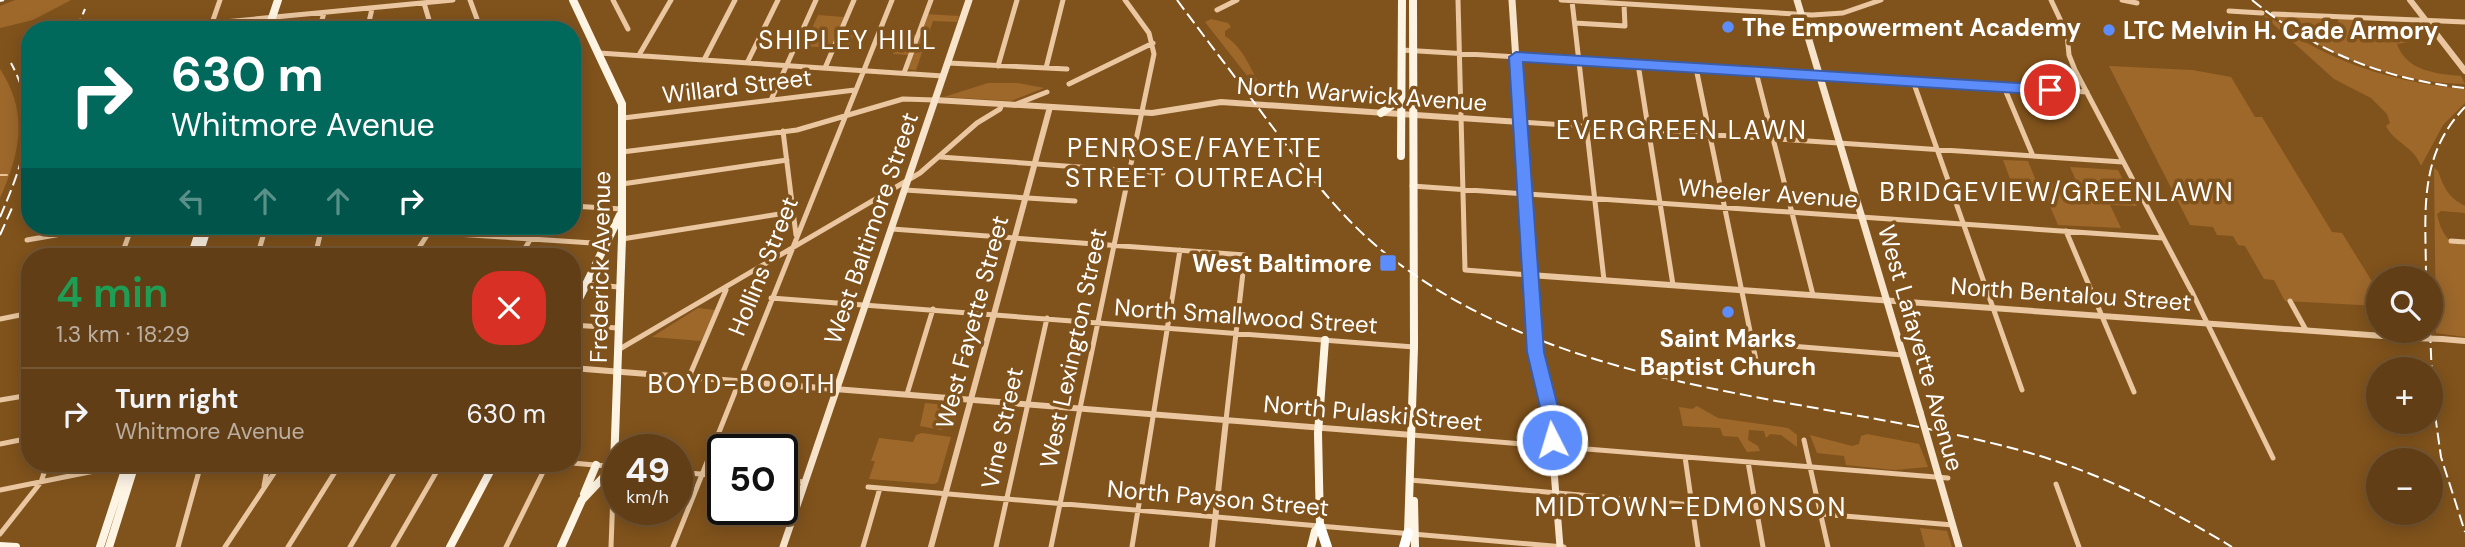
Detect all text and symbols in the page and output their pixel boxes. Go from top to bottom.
place label: The Empowerment Academy [1742,12,2082,43]
place label: LTC Melvin H. Cade Armory [2123,15,2439,46]
marker: The Empowerment Academy [1720,19,1736,35]
marker: LTC Melvin H. Cade Armory [2101,22,2117,38]
district label: SHIPLEY HILL [758,23,938,57]
text: 630 m [171,42,324,106]
icon: right [56,49,147,140]
pin [2020,60,2080,120]
street label: Willard Street [660,61,814,111]
street label: North Warwick Avenue [1236,70,1488,118]
icon: arrive [2031,71,2069,109]
text: Whitmore Avenue [171,104,435,146]
street label: West Baltimore Street [817,108,925,348]
district label: EVERGREEN LAWN [1556,113,1808,147]
district label: PENROSE/FAYETTE STREET OUTREACH [1065,131,1325,195]
street label: Frederick Avenue [583,171,617,363]
street label: Wheeler Avenue [1677,171,1859,215]
district label: BRIDGEVIEW/GREENLAWN [1879,175,2235,209]
icon: left [173,182,211,220]
icon: ahead [246,182,284,220]
icon: ahead [319,182,357,220]
icon: right [392,182,430,220]
street label: Hollins Street [721,192,805,340]
street label: West Fayette Street [929,212,1015,432]
street label: West Lafayette Avenue [1871,221,1971,475]
street label: West Lexington Street [1032,225,1114,471]
place label: West Baltimore [1192,248,1372,279]
marker: West Baltimore [1378,253,1398,273]
text: 4 min [56,265,168,320]
map controls [2366,266,2443,525]
button: search [2366,266,2443,343]
street label: North Bentalou Street [1950,270,2192,318]
button: close [472,271,546,345]
street label: North Smallwood Street [1113,291,1379,341]
marker: Saint Marks Baptist Church [1720,304,1736,320]
text: 1.3 km · 18:29 [56,319,190,349]
place label: Saint Marks Baptist Church [1640,323,1816,382]
button: + [2366,357,2443,434]
street label: Vine Street [974,364,1030,492]
district label: BOYD-BOOTH [648,367,836,401]
text: Turn right [115,382,239,416]
street label: North Pulaski Street [1262,388,1484,438]
icon: right [56,395,94,433]
text: 630 m [466,397,546,431]
position arrow [1515,403,1589,477]
text: Whitmore Avenue [115,416,305,446]
speed limit sign: 50 [707,434,798,525]
text: 49 [625,447,670,493]
button: − [2366,448,2443,525]
street label: North Payson Street [1106,473,1330,523]
text: km/h [626,485,669,509]
district label: MIDTOWN-EDMONSON [1535,490,1847,524]

